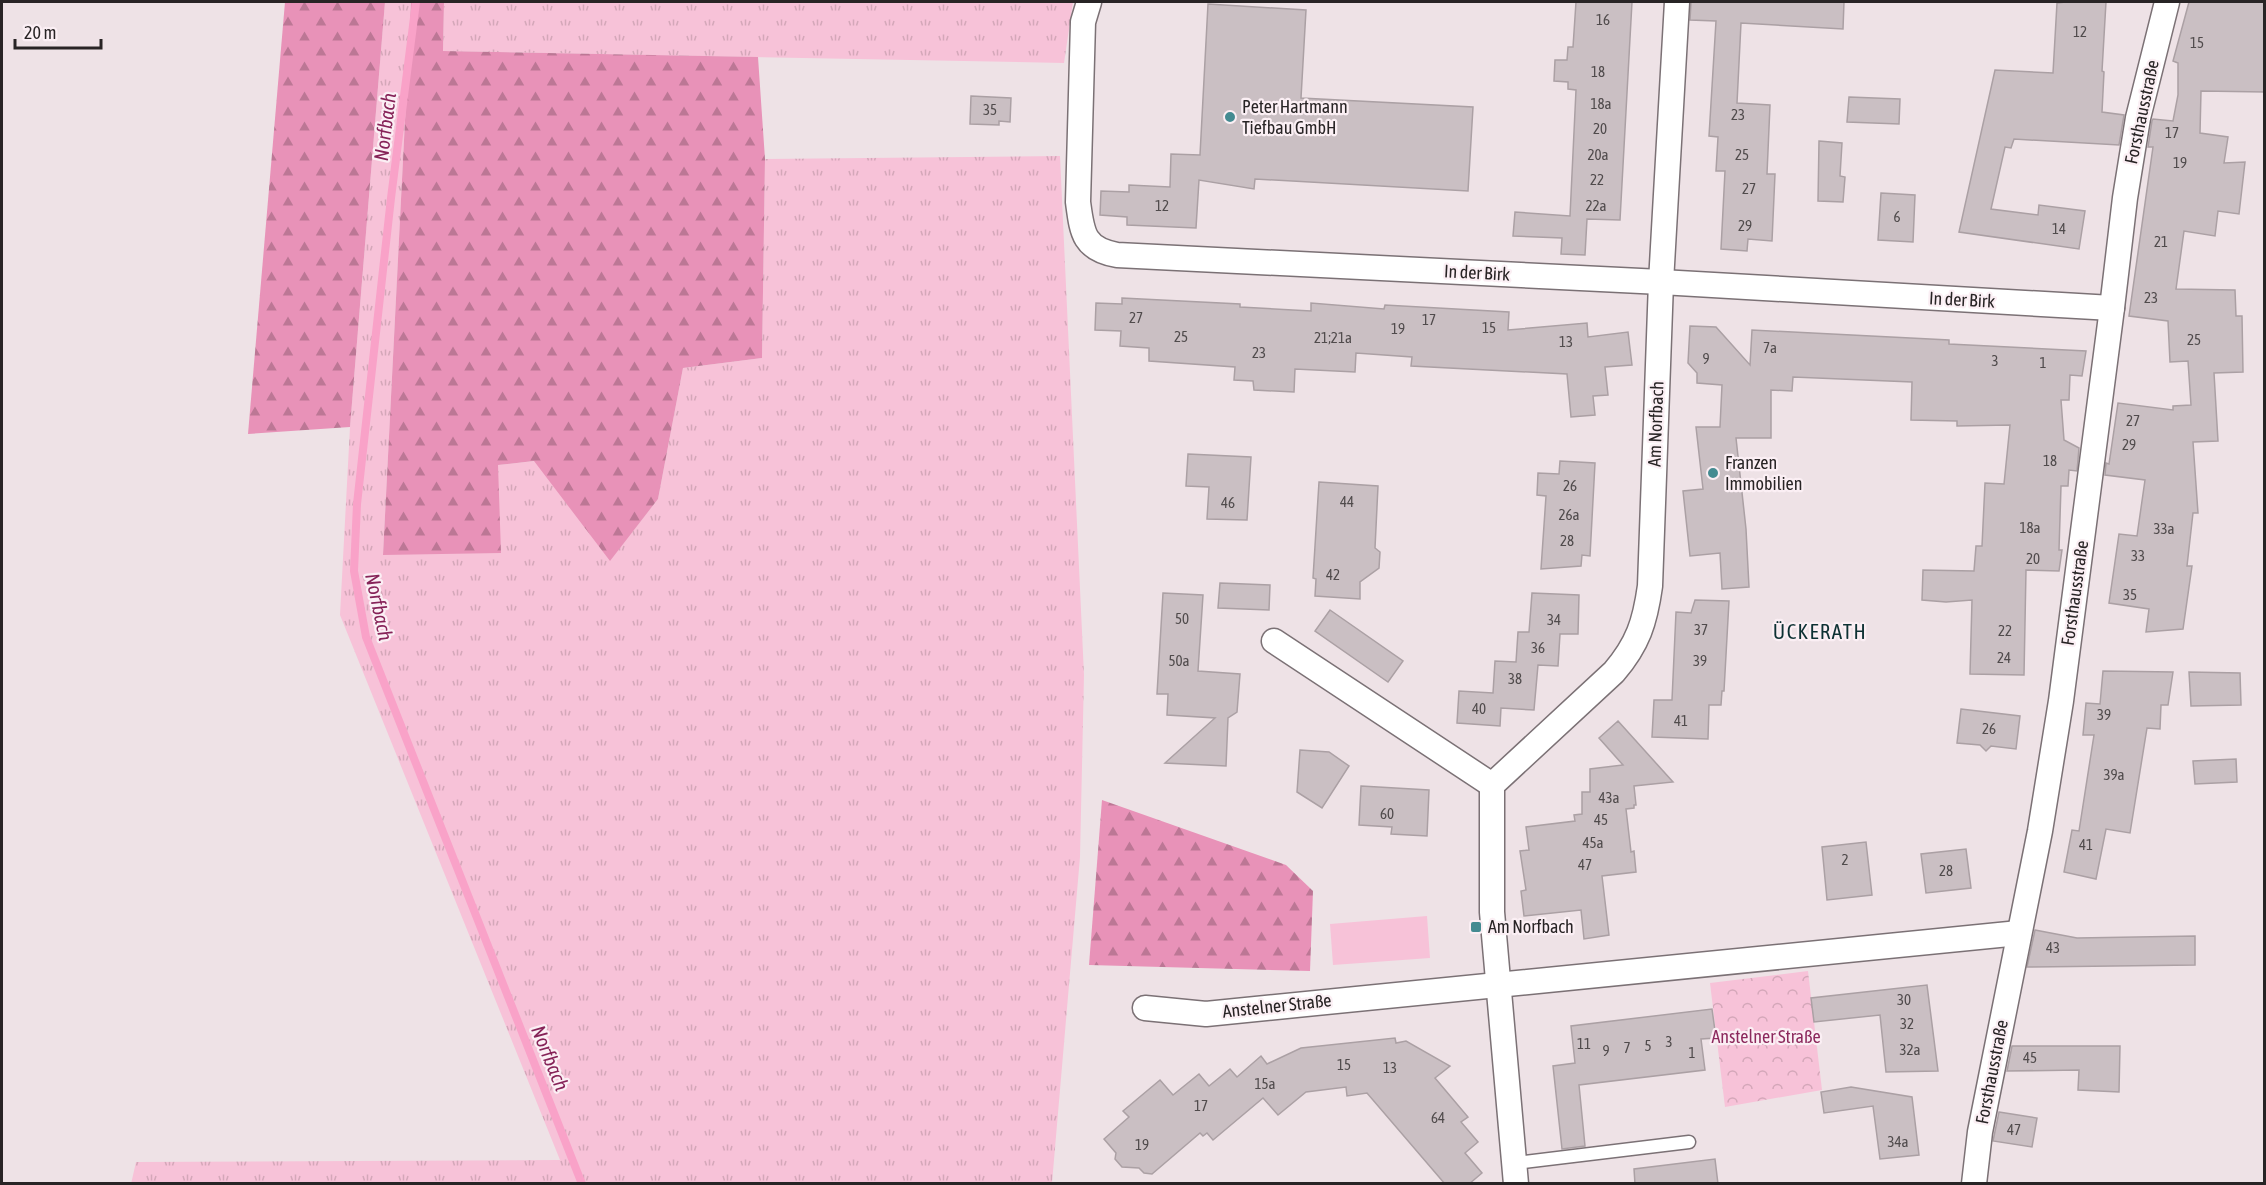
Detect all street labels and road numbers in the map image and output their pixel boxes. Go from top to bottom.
street label: Forsthausstraße [2120,58,2163,166]
street label: In der Birk [1443,260,1511,285]
street label: In der Birk [1928,287,1996,312]
street label: Am Norfbach [1644,381,1667,467]
street label: Forsthausstraße [2057,539,2092,647]
street label: Anstelner Straße [1222,989,1332,1022]
street label: Forsthausstraße [1971,1018,2012,1126]

